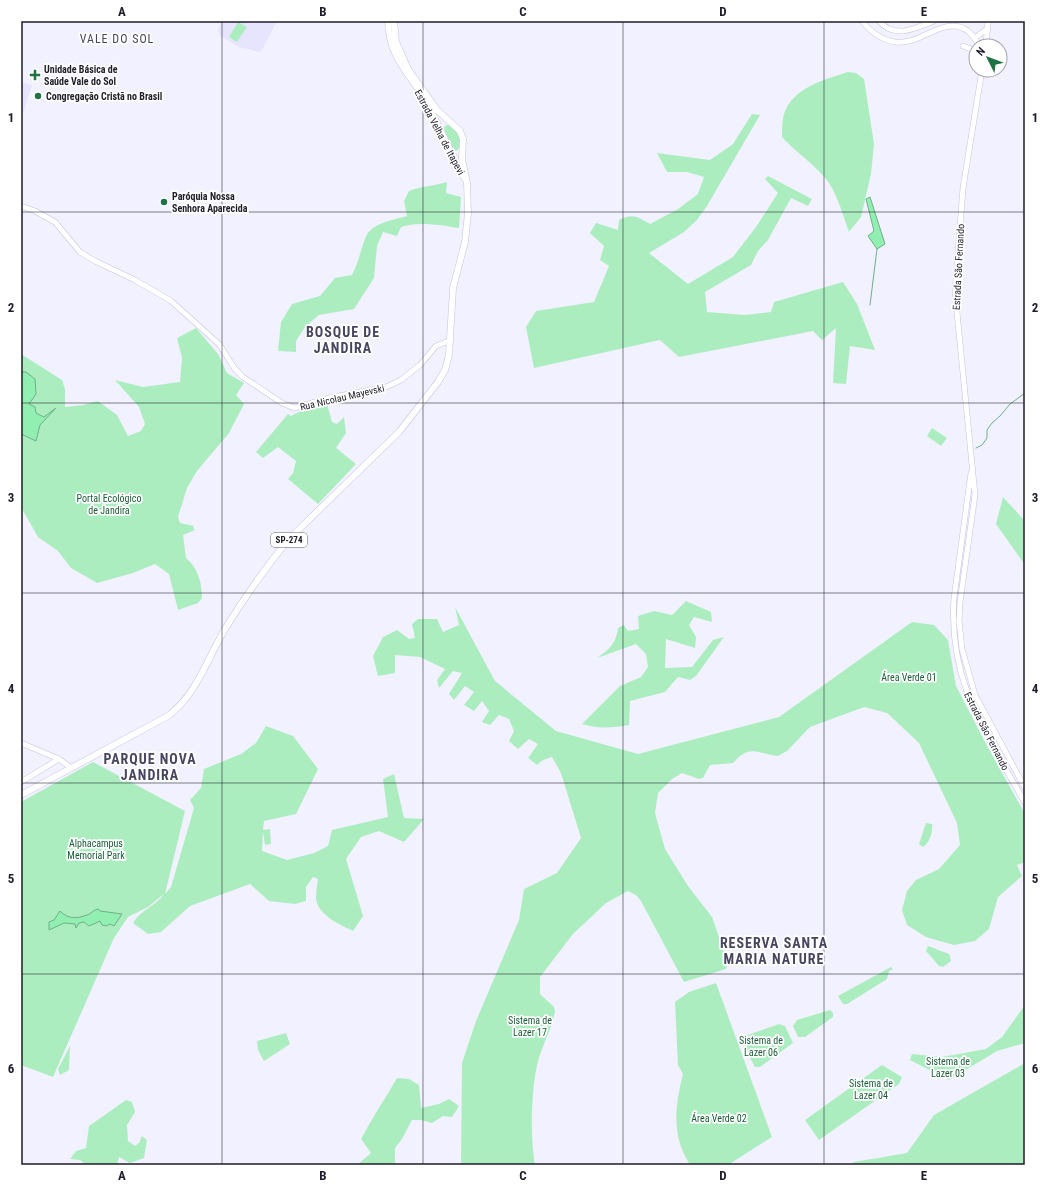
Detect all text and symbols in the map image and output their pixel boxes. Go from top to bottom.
text: A [118,4,126,19]
text: B [319,4,327,19]
text: C [519,4,527,19]
text: D [719,4,727,19]
text: E [921,4,928,19]
district label: VALE DO SOL [80,32,154,46]
north arrow [968,38,1008,78]
text: N [974,45,988,59]
place label: Unidade Básica de Saúde Vale do Sol [44,64,118,87]
marker: Unidade Básica de Saúde Vale do Sol [29,69,41,81]
street label: Estrada Velha de Itapevi [412,88,467,177]
marker: Congregação Cristã no Brasil [33,91,43,101]
place label: Congregação Cristã no Brasil [46,91,162,102]
text: 1 [8,110,14,125]
text: 1 [1032,110,1038,125]
place label: Paróquia Nossa Senhora Aparecida [172,191,248,214]
marker: Paróquia Nossa Senhora Aparecida [159,197,169,207]
street label: Estrada São Fernando [951,224,966,310]
text: 2 [8,300,15,315]
text: 2 [1032,300,1039,315]
district label: BOSQUE DE JANDIRA [306,324,380,356]
street label: Rua Nicolau Mayevski [299,382,385,413]
text: 3 [8,490,14,505]
text: 3 [1032,490,1038,505]
park label: Portal Ecológico de Jandira [77,493,141,516]
road number: SP-274 [271,533,307,547]
park label: Área Verde 01 [881,671,937,683]
text: 4 [8,681,15,696]
text: 4 [1032,681,1039,696]
street label: Estrada São Fernando [962,690,1011,772]
district label: PARQUE NOVA JANDIRA [103,751,197,783]
park label: Alphacampus Memorial Park [67,838,125,861]
text: 5 [8,871,15,886]
text: 5 [1032,871,1039,886]
district label: RESERVA SANTA MARIA NATURE [720,935,828,967]
park label: Sistema de Lazer 17 [508,1015,552,1038]
park label: Sistema de Lazer 06 [739,1035,783,1058]
park label: Sistema de Lazer 03 [926,1056,970,1079]
text: 6 [8,1061,15,1076]
text: 6 [1032,1061,1039,1076]
park label: Sistema de Lazer 04 [849,1078,893,1101]
park label: Área Verde 02 [691,1112,747,1124]
text: A [118,1168,126,1183]
text: B [319,1168,327,1183]
text: C [519,1168,527,1183]
text: D [719,1168,727,1183]
text: E [921,1168,928,1183]

